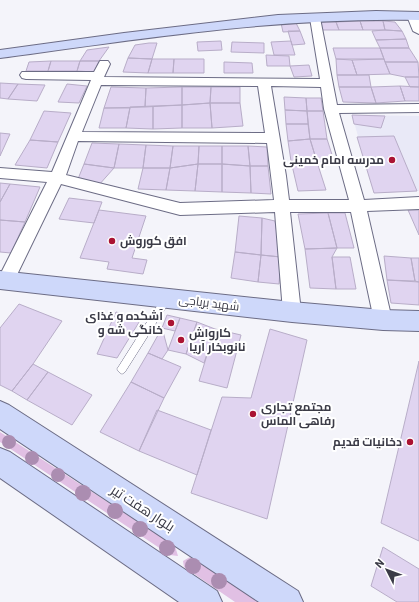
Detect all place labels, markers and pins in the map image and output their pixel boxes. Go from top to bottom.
place label: مدرسه امام خمینی [283,152,384,168]
marker: مدرسه امام خمینی [387,155,397,165]
place label: افق کوروش [120,233,187,249]
marker: افق کوروش [107,236,117,246]
place label: آشکده و غذای خانگی شه و [85,308,163,338]
marker: آشکده و غذای خانگی شه و [166,318,176,328]
place label: کارواش نانوبخار آریا [189,325,246,355]
marker: کارواش نانوبخار آریا [176,335,186,345]
place label: مجتمع تجاری رفاهی الماس [261,399,335,429]
marker: مجتمع تجاری رفاهی الماس [248,409,258,419]
place label: دخانیات قدیم [333,434,402,450]
marker: دخانیات قدیم [405,437,415,447]

